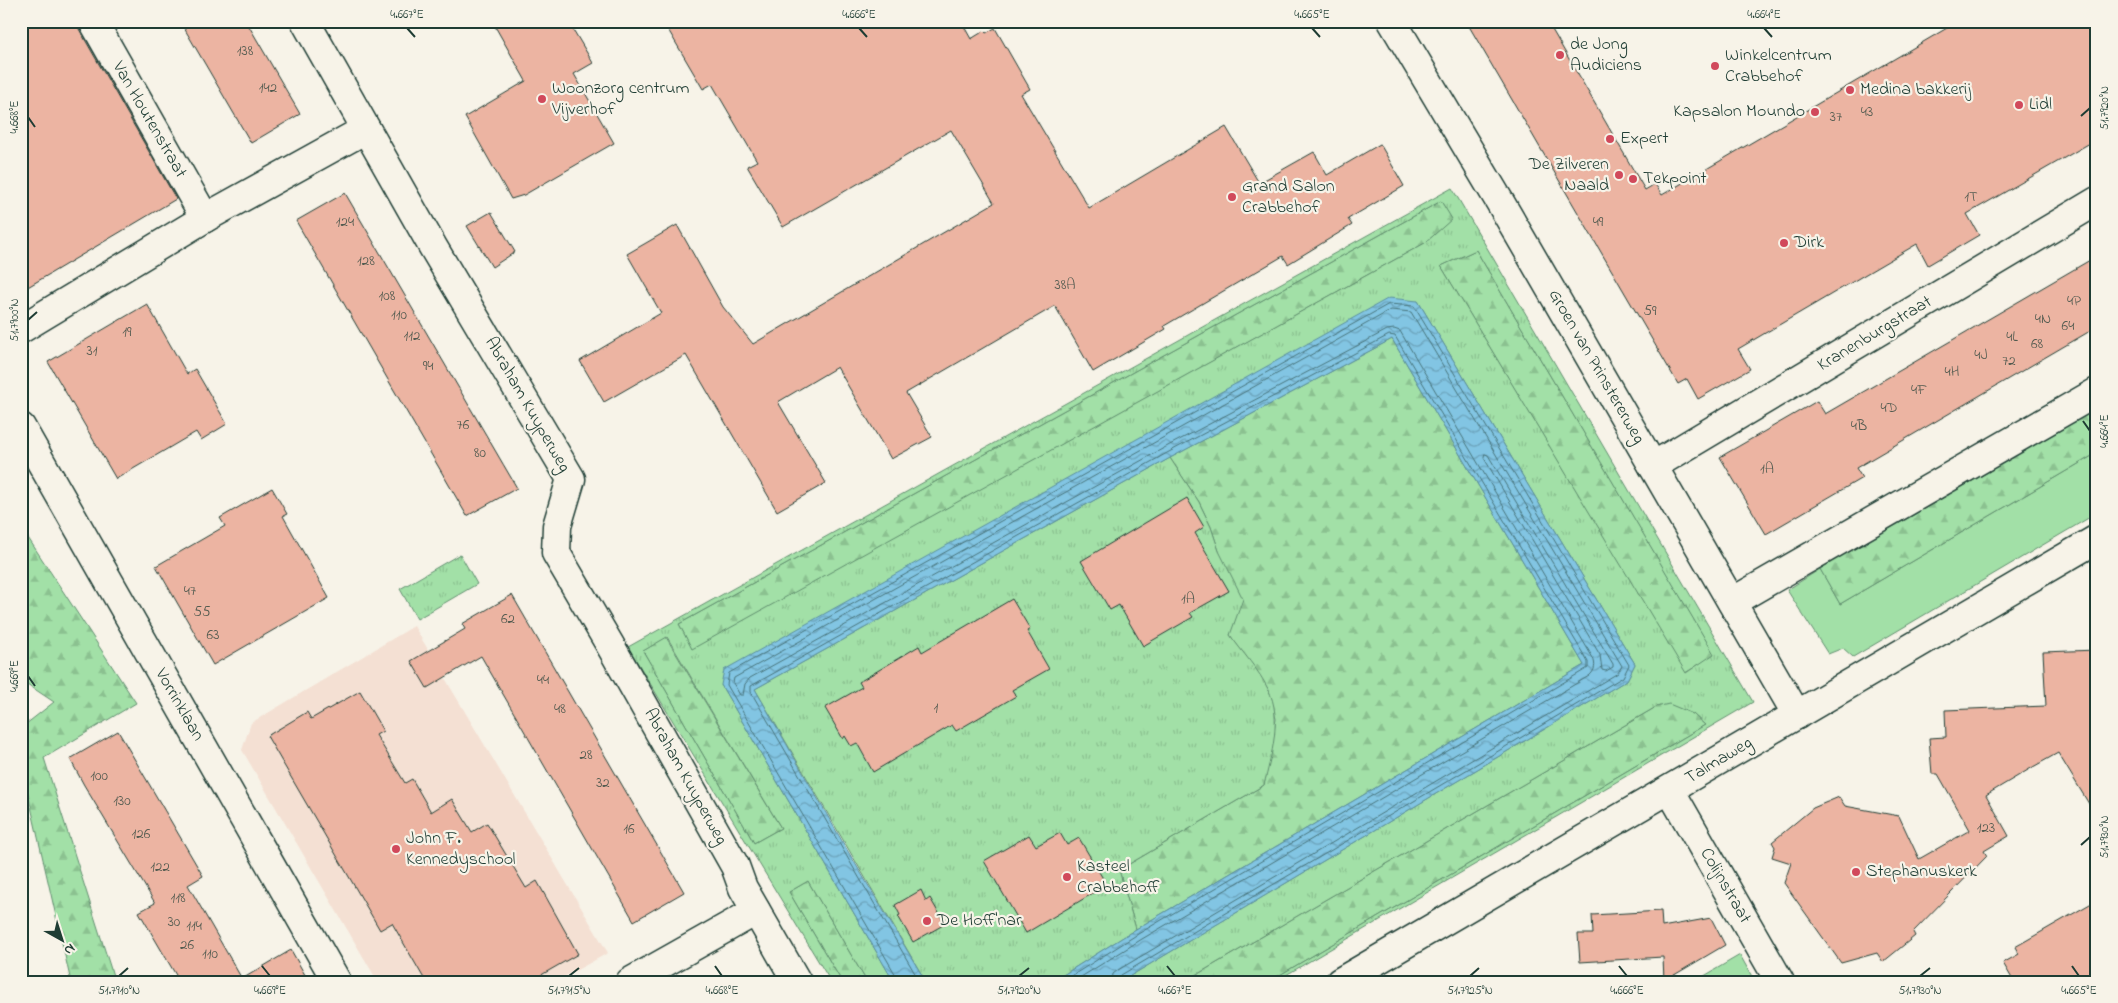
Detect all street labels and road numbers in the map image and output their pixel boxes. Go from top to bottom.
street label: Van Houtenstraat [105,56,193,183]
street label: Groen van Prinstererweg [1540,285,1651,450]
street label: Kranenburgstraat [1813,289,1938,379]
street label: Abraham Kuyperweg [477,332,577,478]
street label: Vorrinklaan [147,663,210,746]
street label: Abraham Kuyperweg [636,704,733,851]
street label: Talmaweg [1680,731,1758,792]
street label: Colijnstraat [1693,843,1757,929]

